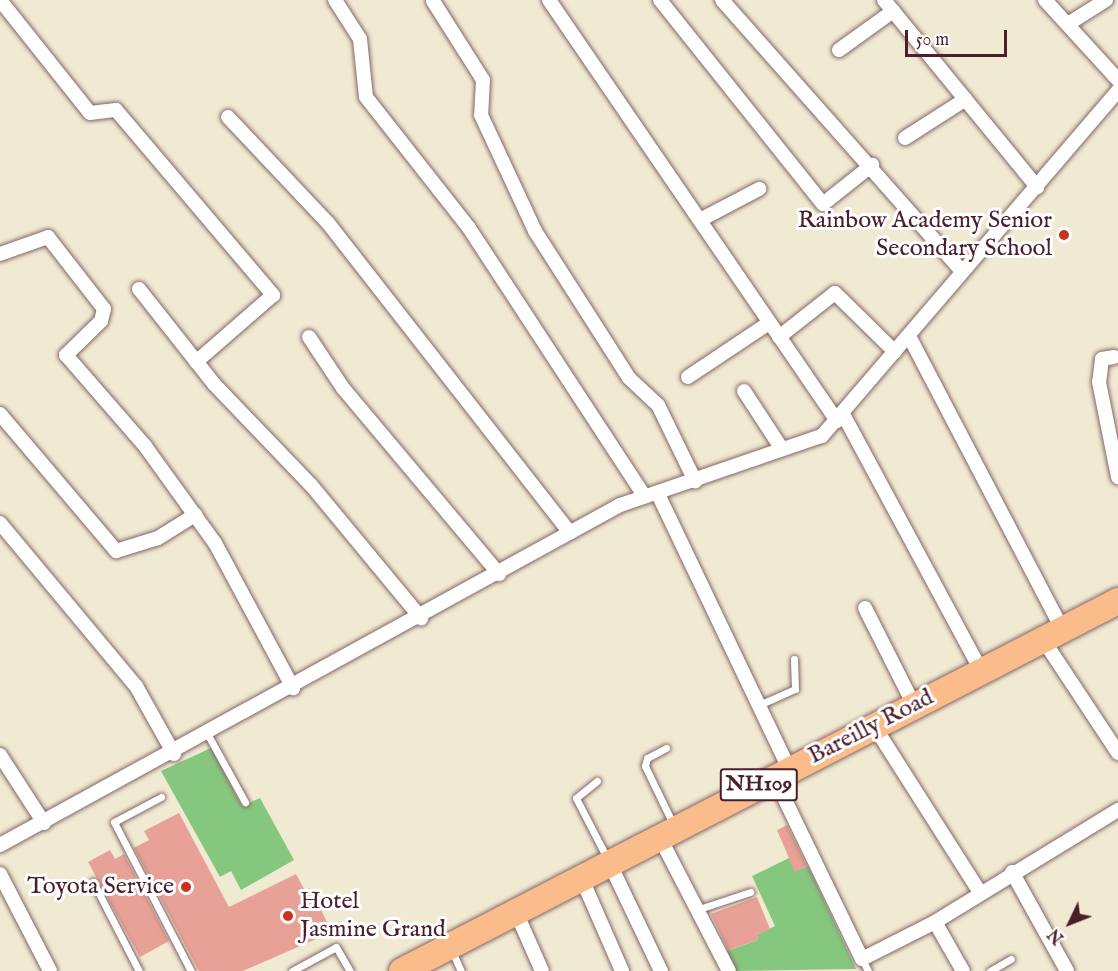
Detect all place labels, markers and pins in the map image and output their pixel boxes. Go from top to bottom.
place label: Rainbow Academy Senior Secondary School [798,207,1052,263]
marker: Rainbow Academy Senior Secondary School [1057,228,1071,242]
place label: Toyota Service [27,873,174,901]
marker: Toyota Service [179,880,193,894]
place label: Hotel Jasmine Grand [300,888,446,944]
marker: Hotel Jasmine Grand [281,909,295,923]

